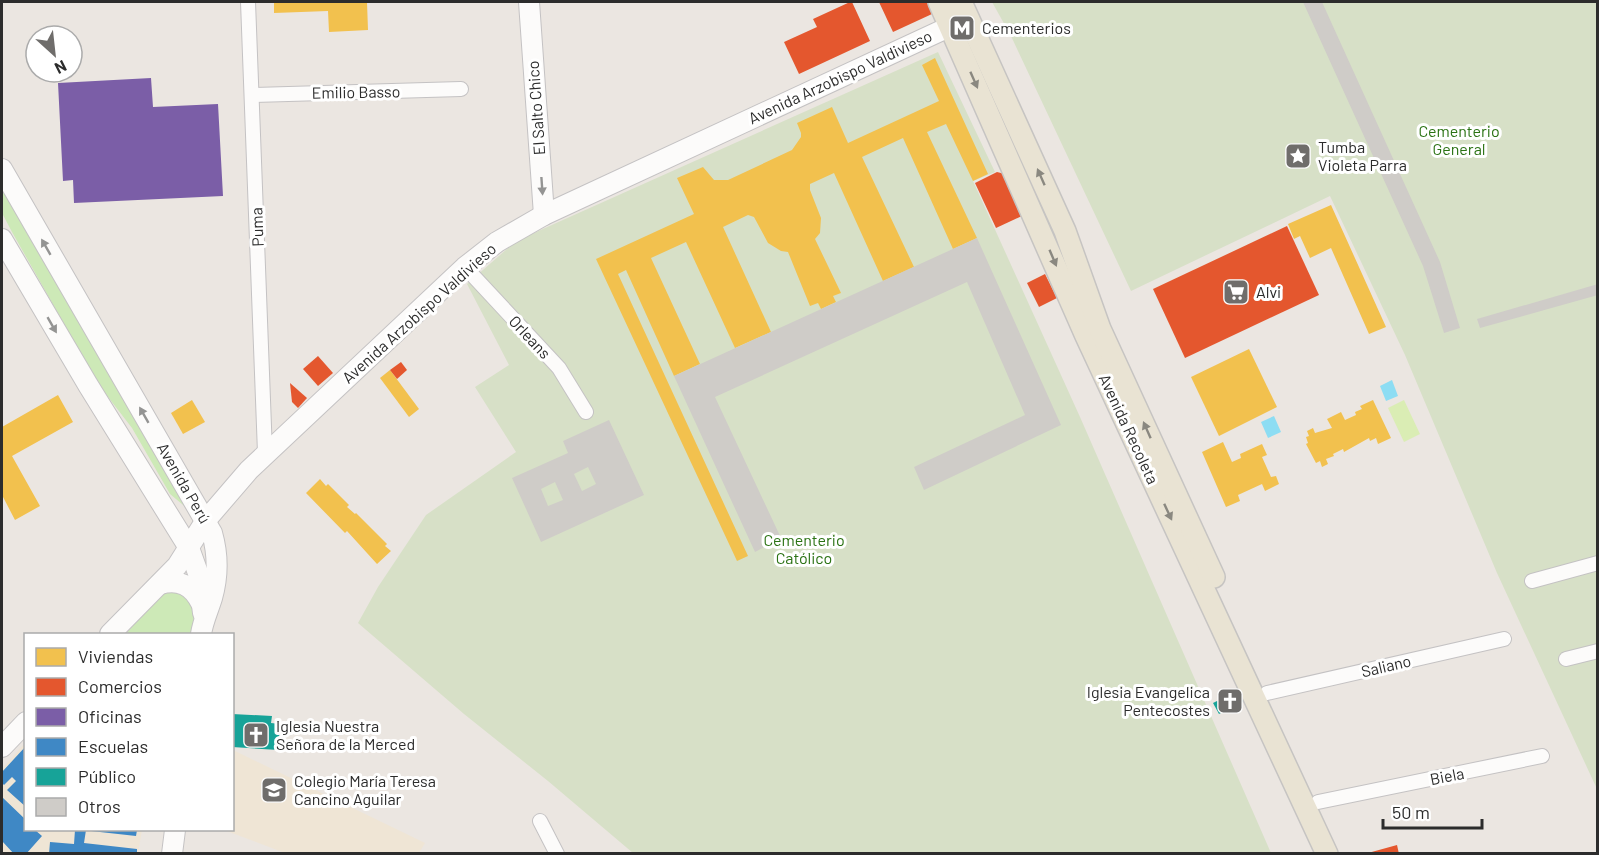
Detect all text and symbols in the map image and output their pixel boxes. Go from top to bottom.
metro station icon: Cementerios [947,13,977,43]
place label: Cementerios [982,18,1071,37]
north arrow [24,24,84,84]
street label: Avenida Arzobispo Valdivieso [745,26,935,127]
text: N [52,57,70,79]
street label: El Salto Chico [523,60,548,156]
one-way arrow [969,71,978,88]
street label: Emilio Basso [312,81,400,102]
park label: Cementerio General [1418,121,1500,158]
place label: Tumba Violeta Parra [1318,137,1407,174]
place icon: Tumba Violeta Parra [1283,141,1313,171]
one-way arrow [1036,168,1045,185]
one-way arrow [537,176,546,195]
street label: Puma [246,207,267,247]
one-way arrow [40,239,51,255]
street label: Avenida Arzobispo Valdivieso [338,239,499,387]
one-way arrow [1048,249,1058,267]
supermarket icon: Alvi [1221,277,1251,307]
place label: Alvi [1256,282,1281,301]
street label: Orleans [506,311,555,362]
one-way arrow [47,317,58,333]
street label: Avenida Recoleta [1096,371,1163,487]
one-way arrow [139,407,150,423]
one-way arrow [1143,421,1152,438]
street label: Avenida Perú [154,439,215,527]
one-way arrow [1163,503,1173,521]
park label: Cementerio Católico [763,530,845,567]
legend [24,633,234,831]
text: Viviendas [78,645,153,667]
street label: Saliano [1359,651,1413,680]
text: Comercios [78,675,162,697]
place label: Iglesia Evangelica Pentecostes [1087,682,1210,719]
church icon: Iglesia Evangelica Pentecostes [1215,686,1245,716]
text: Oficinas [78,705,142,727]
place label: Iglesia Nuestra Señora de la Merced [276,716,415,753]
church icon: Iglesia Nuestra Señora de la Merced [241,720,271,750]
text: Escuelas [78,735,148,757]
street label: Biela [1428,763,1466,788]
text: Público [78,765,136,787]
place label: Colegio María Teresa Cancino Aguilar [294,771,436,808]
school or university icon: Colegio María Teresa Cancino Aguilar [259,775,289,805]
scale bar [1383,792,1482,830]
text: Otros [78,795,121,817]
text: 50 m [1392,801,1430,823]

